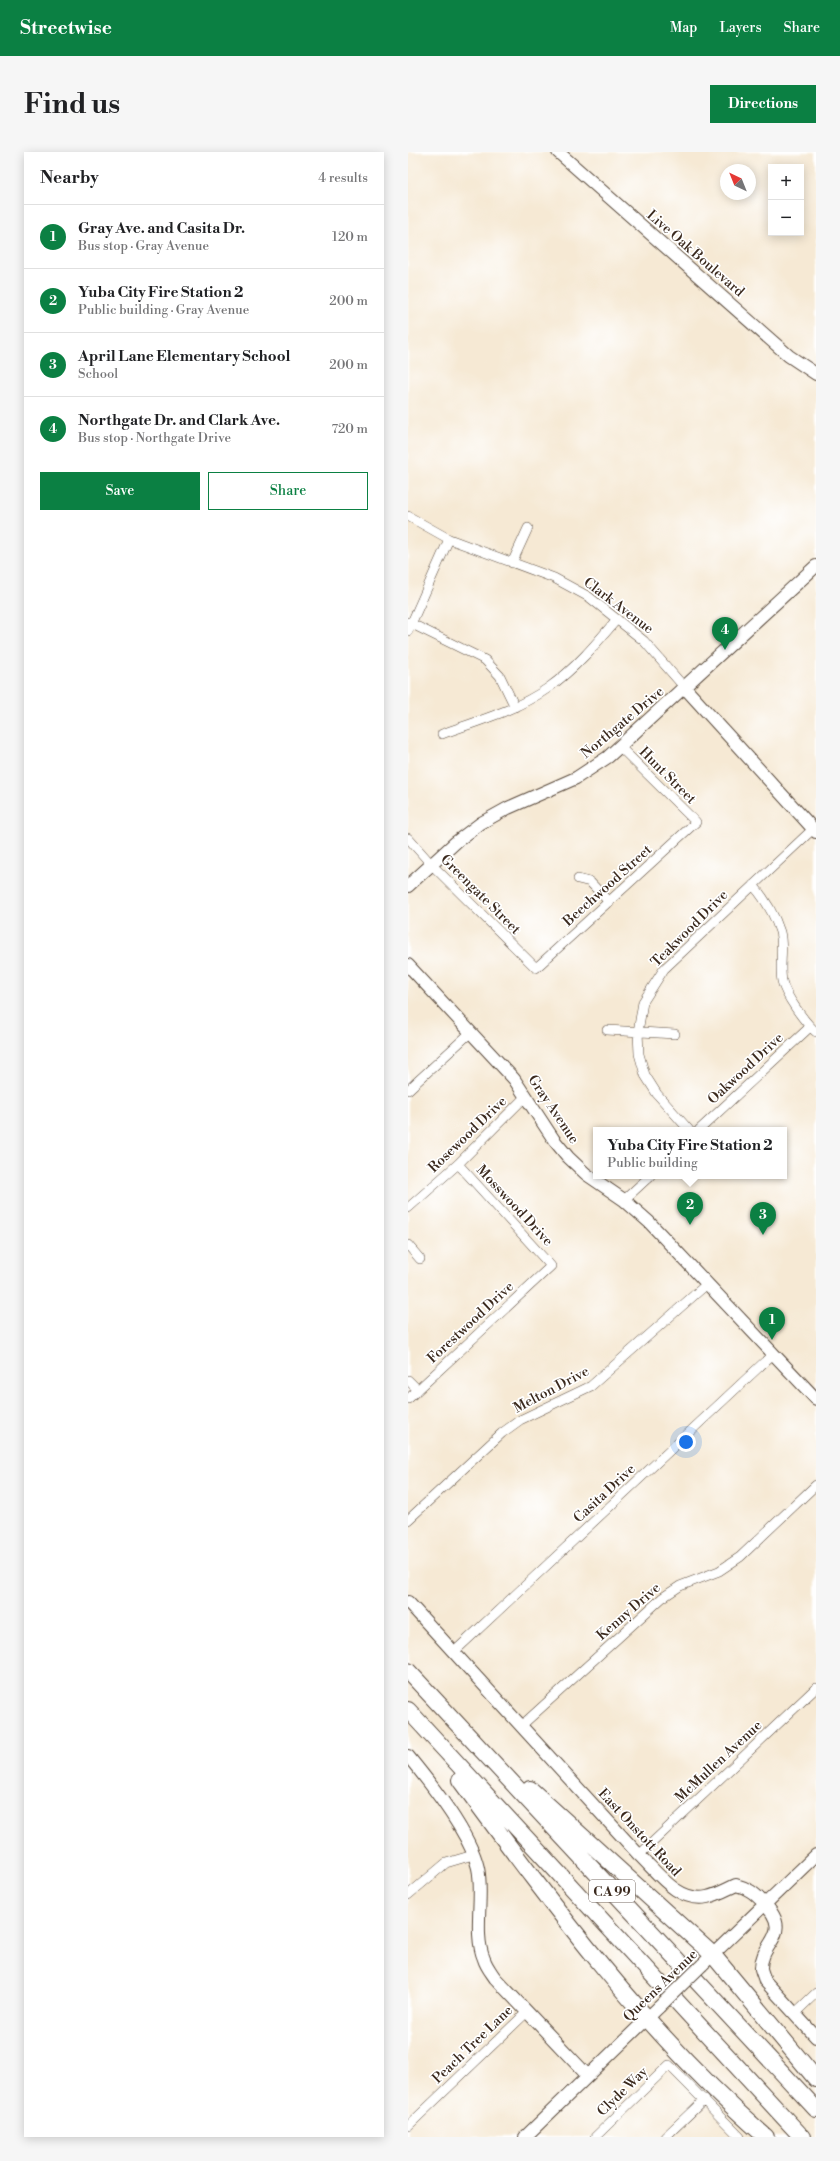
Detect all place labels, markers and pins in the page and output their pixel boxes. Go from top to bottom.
pin: 4 [712,617,738,650]
pin: 2 [677,1192,703,1225]
pin: 3 [750,1202,776,1235]
pin: 1 [759,1307,785,1340]

